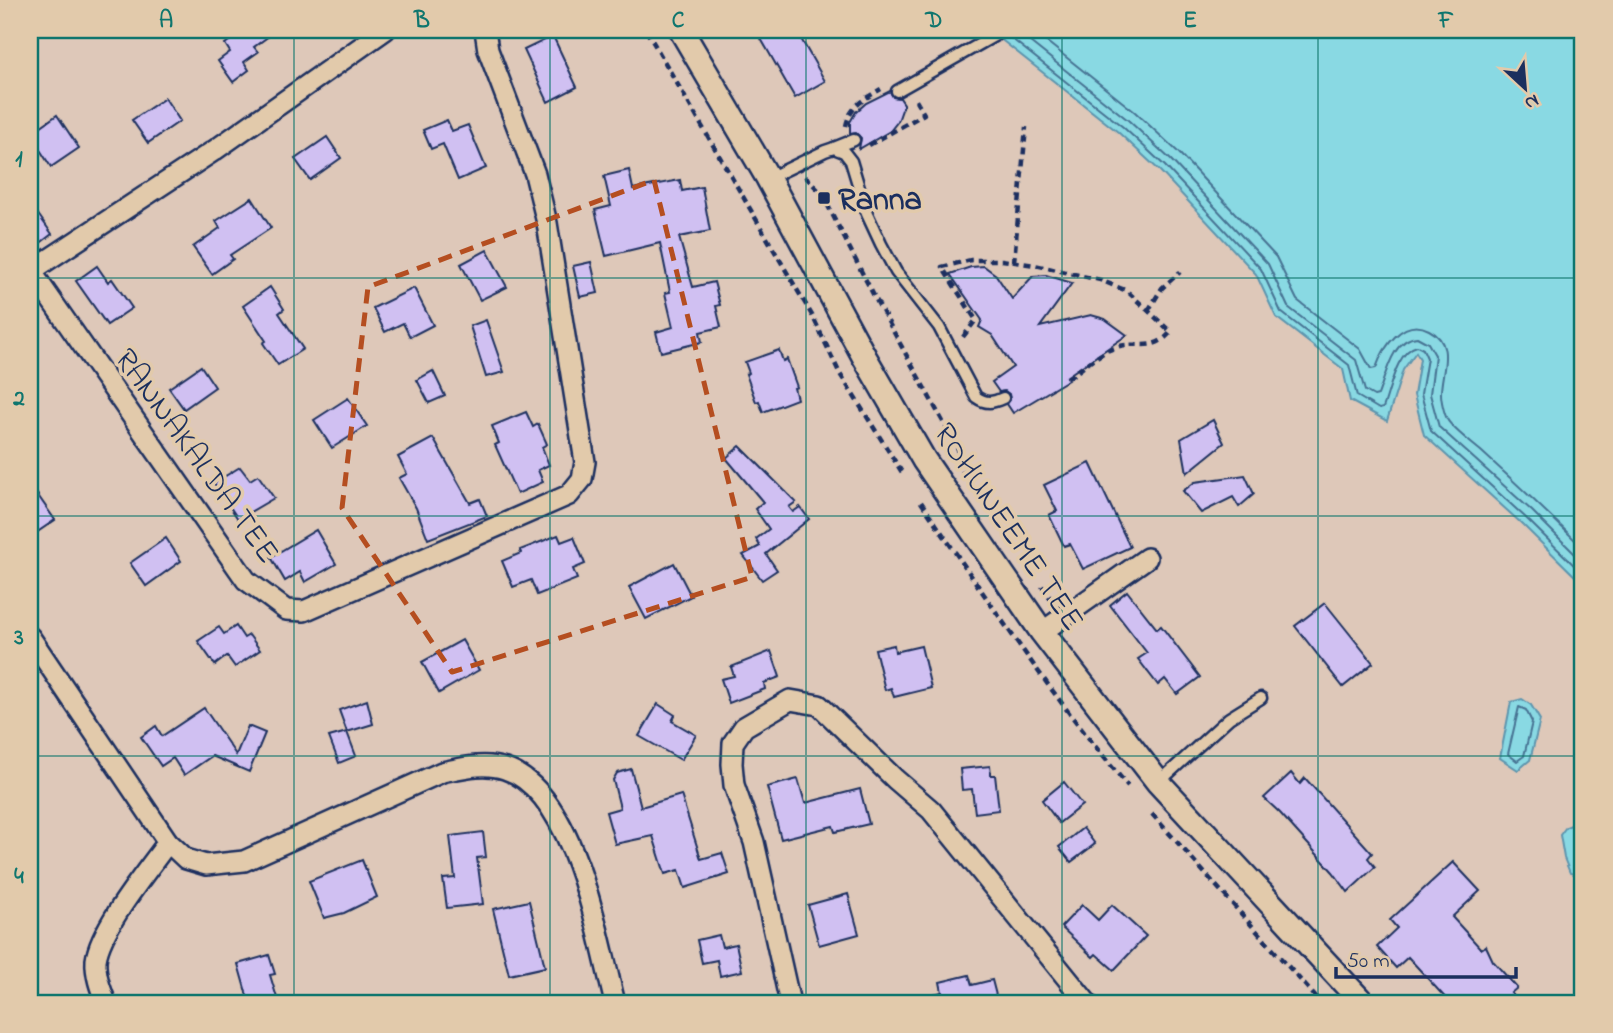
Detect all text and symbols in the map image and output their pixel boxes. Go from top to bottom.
text: A [159,5,173,38]
text: B [413,5,430,38]
text: C [672,5,685,38]
text: D [925,5,942,38]
text: E [1183,5,1197,38]
text: F [1438,5,1454,38]
north arrow [1490,52,1560,122]
text: N [1520,86,1543,116]
text: 1 [15,144,23,177]
place label: Ranna [838,178,922,225]
marker: Ranna [816,190,832,206]
street label: RANNAKALDA TEE [101,340,289,574]
text: 2 [12,383,25,416]
street label: ROHUNEEME TEE [920,414,1094,641]
text: 3 [13,622,24,655]
text: 4 [14,861,24,894]
scale bar [1336,935,1517,979]
text: 50 m [1347,947,1390,977]

